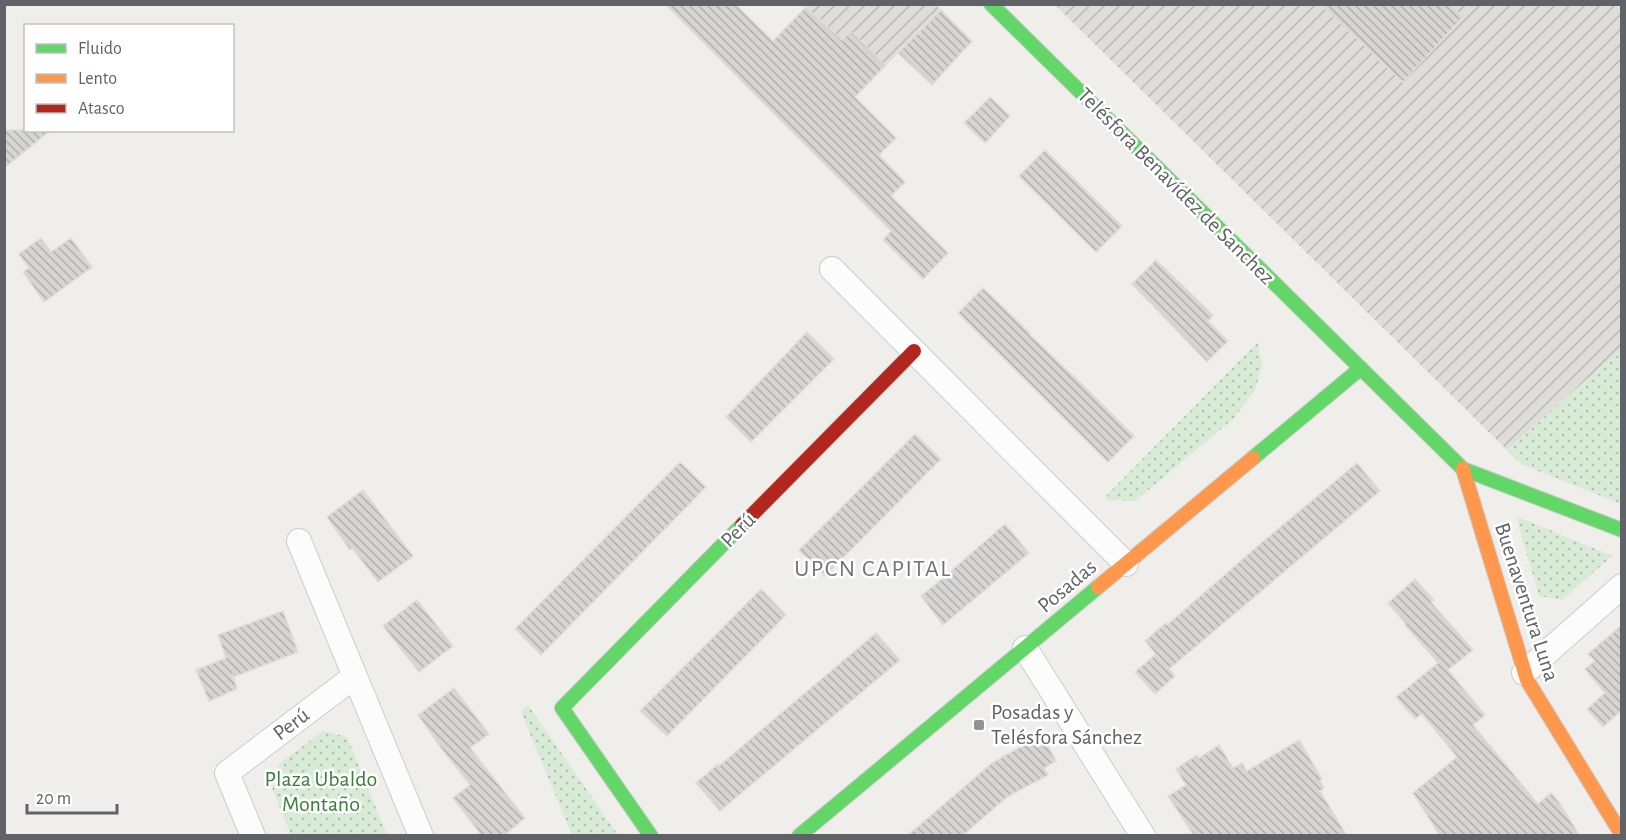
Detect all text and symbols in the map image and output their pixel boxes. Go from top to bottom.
legend [24,24,234,132]
text: Fluido [78,40,122,58]
text: Lento [78,70,117,88]
street label: Telésfora Benavídez de Sanchez [1073,83,1279,289]
text: Atasco [78,100,125,118]
street label: Perú [716,508,760,552]
street label: Buenaventura Luna [1491,520,1563,684]
street label: Posadas [1033,555,1101,617]
district label: UPCN CAPITAL [794,557,952,581]
place label: Posadas y Telésfora Sánchez [991,701,1142,748]
street label: Perú [269,703,313,745]
marker: Posadas y Telésfora Sánchez [972,718,986,732]
park label: Plaza Ubaldo Montaño [265,768,377,815]
scale bar [27,777,117,815]
text: 20 m [36,790,71,808]

